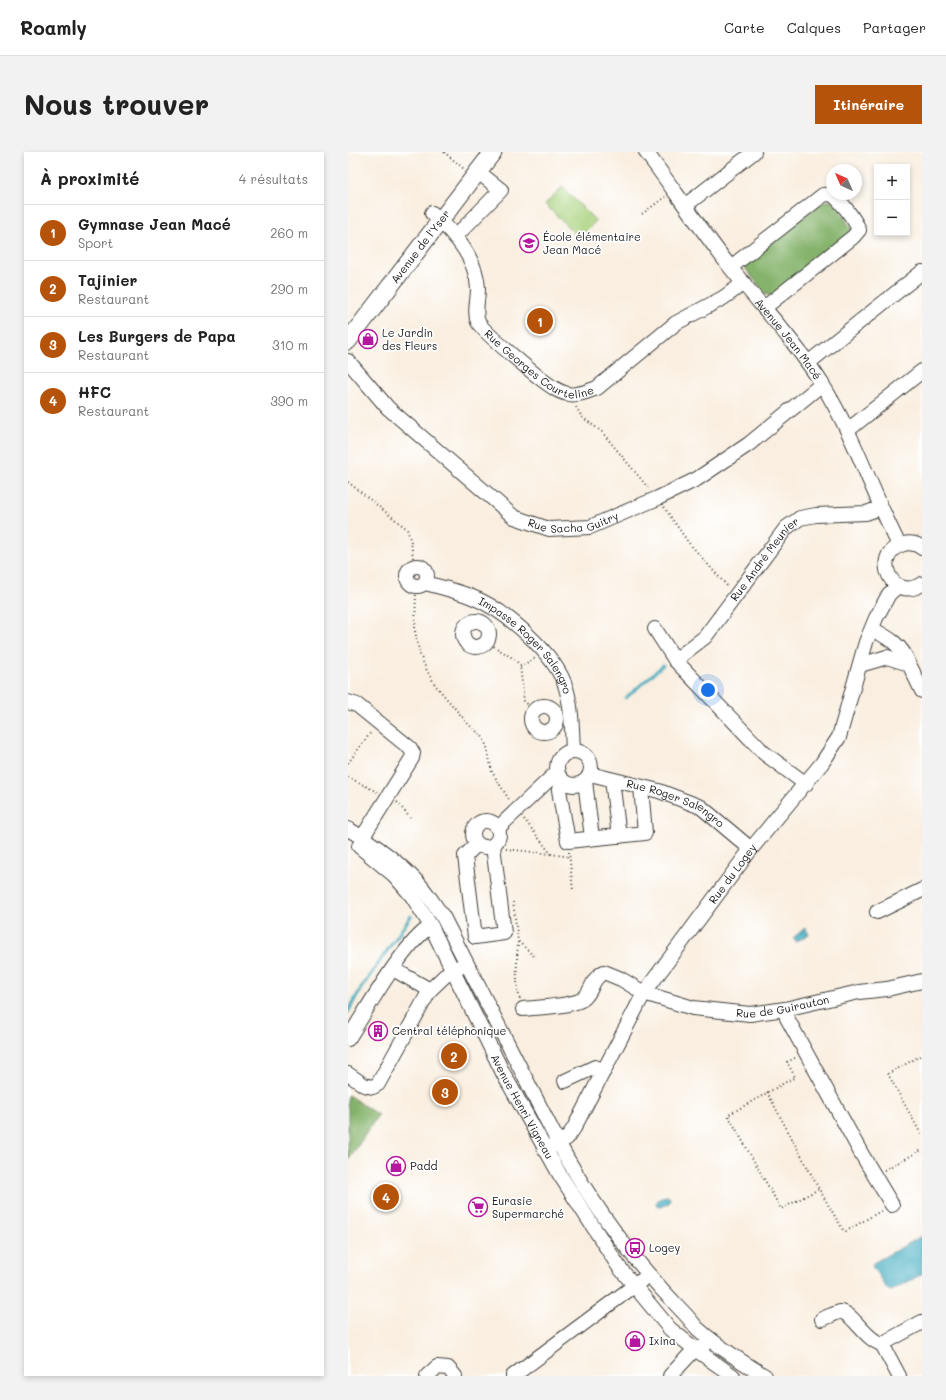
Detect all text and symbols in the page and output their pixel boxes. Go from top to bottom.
text: Roamly [20,15,87,40]
text: Carte [724,18,765,37]
text: Calques [787,18,841,37]
text: Partager [863,18,926,37]
button: Itinéraire [815,85,922,124]
text: Nous trouver [24,86,209,122]
north arrow [826,164,862,200]
map controls [874,164,910,236]
button: + [874,164,910,200]
text: À proximité [40,167,139,189]
text: 4 résultats [239,170,308,187]
button: − [874,200,910,236]
street label: Avenue de l'Yser [387,206,453,286]
text: Gymnase Jean Macé [78,214,231,234]
text: 1 [50,224,56,241]
text: 260 m [270,224,308,241]
place label: École élémentaire Jean Macé [543,229,641,257]
school or university icon: École élémentaire Jean Macé [518,232,540,254]
text: Sport [78,234,113,251]
text: Tajinier [78,270,137,290]
text: 2 [49,280,57,297]
text: 290 m [271,280,308,297]
text: Restaurant [78,290,149,307]
street label: Avenue Jean Macé [752,295,825,383]
pin: 1 [527,306,553,336]
place label: Le Jardin des Fleurs [382,325,437,353]
text: Les Burgers de Papa [78,326,236,346]
street label: Rue Georges Courteline [481,326,596,402]
shop icon: Le Jardin des Fleurs [357,328,379,350]
text: 3 [49,336,57,353]
text: 310 m [272,336,308,353]
text: Restaurant [78,346,149,363]
text: HFC [78,382,111,402]
text: 4 [49,392,57,409]
text: 390 m [270,392,308,409]
text: Restaurant [78,402,149,419]
street label: Rue Sacha Guitry [526,508,621,536]
street label: Rue André Meunier [726,513,802,604]
street label: Impasse Roger Salengro [476,593,575,696]
your location [698,680,718,700]
street label: Rue Roger Salengro [625,775,728,831]
street label: Rue du Logey [705,840,760,906]
street label: Rue de Guirauton [735,991,830,1021]
building icon: Central téléphonique [367,1020,389,1042]
place label: Central téléphonique [392,1023,507,1038]
pin: 2 [441,1041,467,1071]
street label: Avenue Henri Vigneau [488,1051,558,1161]
pin: 3 [432,1077,458,1107]
shop icon: Padd [385,1155,407,1177]
place label: Padd [410,1158,438,1173]
pin: 4 [373,1182,399,1212]
place label: Eurasie Supermarché [492,1193,564,1221]
supermarket icon: Eurasie Supermarché [467,1196,489,1218]
bus stop icon: Logey [624,1237,646,1259]
place label: Logey [649,1240,680,1255]
shop icon: Ixina [624,1330,646,1352]
place label: Ixina [649,1333,676,1348]

